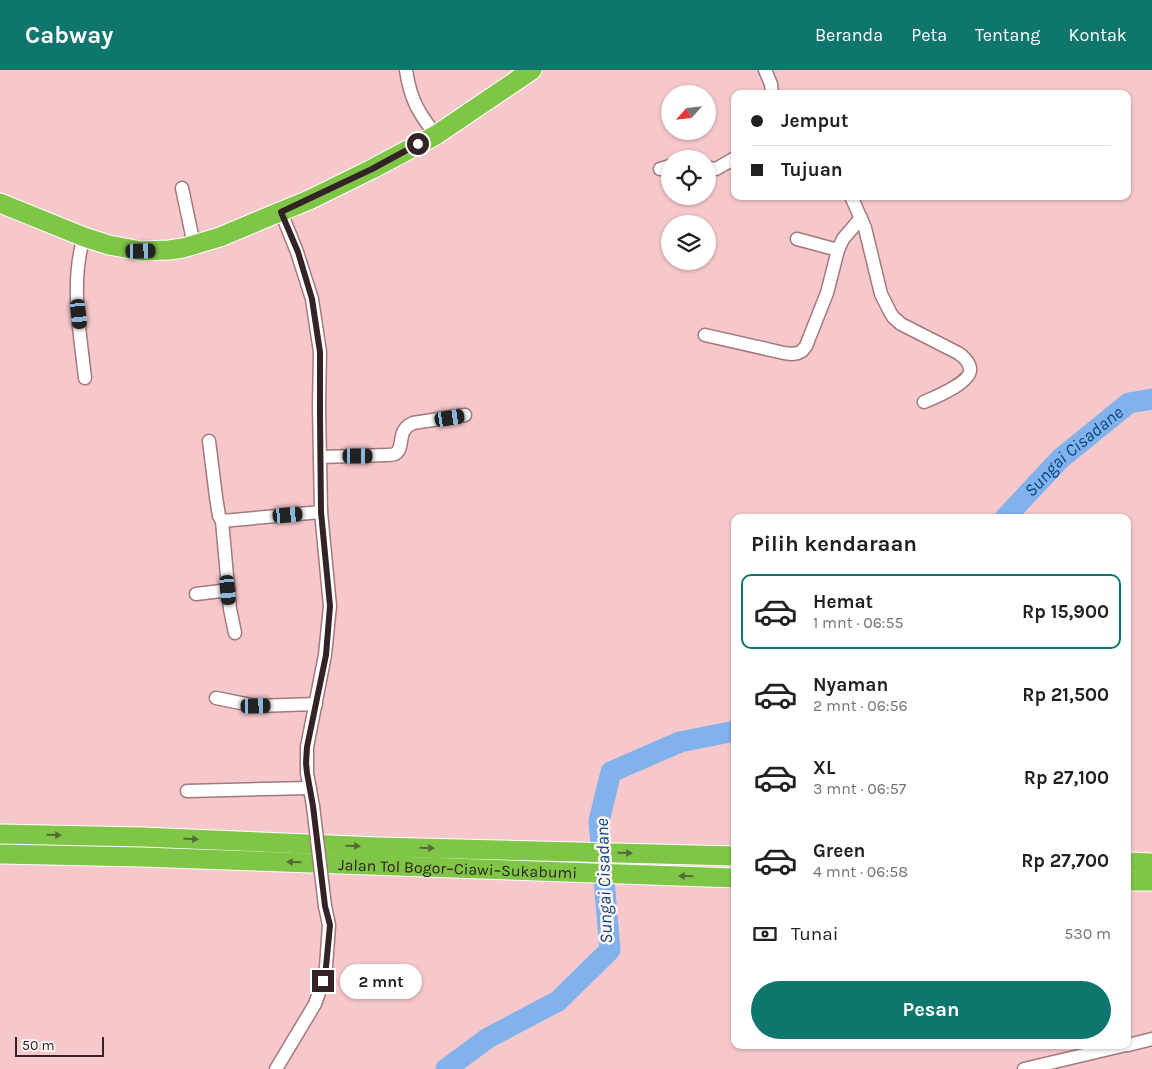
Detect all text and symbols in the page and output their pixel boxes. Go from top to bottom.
text: Cabway [25,21,113,49]
text: Beranda [815,24,883,46]
text: Peta [911,24,947,46]
text: Tentang [975,24,1041,46]
text: Kontak [1069,24,1127,46]
north arrow [661,85,716,140]
map controls [661,85,716,270]
text: Jemput [781,110,849,132]
route start [407,133,429,155]
button: locate [661,150,716,205]
text: Tujuan [781,159,843,181]
button: layers [661,215,716,270]
car [125,243,156,259]
car [69,298,88,330]
water label: Sungai Cisadane [1020,401,1128,501]
car [434,408,465,428]
car [343,449,373,464]
car [272,506,303,524]
text: Pilih kendaraan [751,531,917,557]
car [219,574,236,606]
icon: car [753,589,798,634]
text: Hemat [813,591,873,613]
text: Rp 15,900 [1022,601,1109,623]
text: 1 mnt · 06:55 [813,613,904,632]
icon: car [753,672,798,717]
text: Nyaman [813,674,888,696]
text: Rp 21,500 [1022,684,1109,706]
text: 2 mnt · 06:56 [813,696,908,715]
car [240,698,271,714]
icon: car [753,755,798,800]
text: XL [813,757,835,779]
text: Rp 27,100 [1024,767,1109,789]
text: 3 mnt · 06:57 [813,779,906,798]
water label: Sungai Cisadane [591,818,617,944]
one-way arrow [46,832,62,840]
one-way arrow [183,835,199,843]
icon: car [753,838,798,883]
text: Green [813,840,865,862]
one-way arrow [345,842,361,850]
one-way arrow [419,844,435,852]
one-way arrow [617,849,633,857]
text: Rp 27,700 [1021,850,1109,872]
street label: Jalan Tol Bogor–Ciawi–Sukabumi [338,854,578,882]
one-way arrow [286,858,302,866]
text: 4 mnt · 06:58 [813,862,908,881]
one-way arrow [678,872,694,880]
icon: cash [751,920,779,948]
text: Tunai [791,923,838,945]
text: 530 m [1064,924,1111,943]
callout: 2 mnt [340,964,423,998]
route end [312,970,334,992]
text: 2 mnt [358,972,404,991]
button: Pesan [751,981,1111,1039]
scale bar [15,1034,104,1057]
text: 50 m [22,1037,55,1054]

